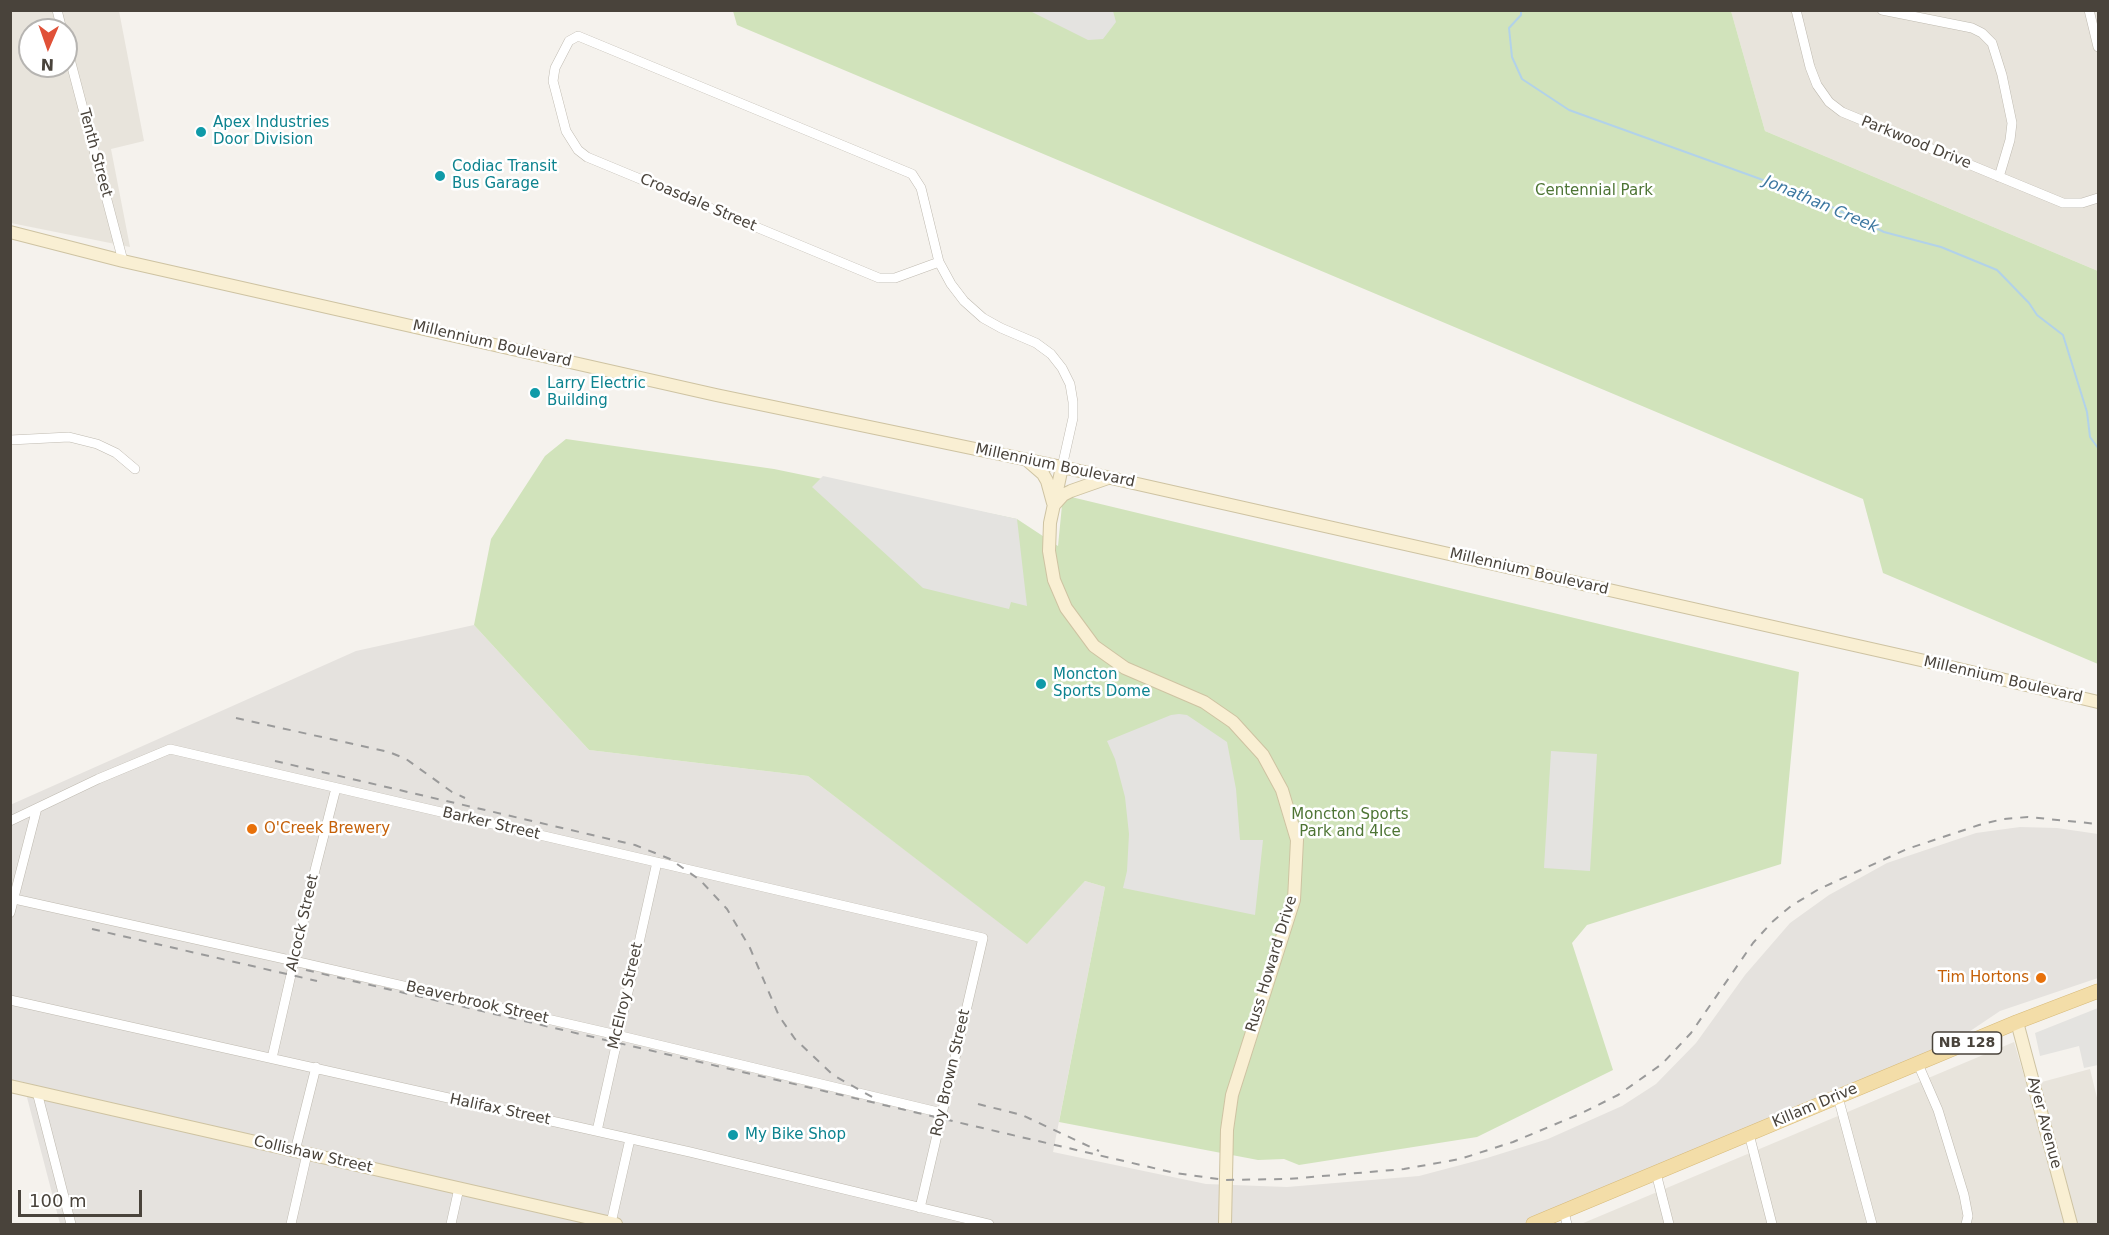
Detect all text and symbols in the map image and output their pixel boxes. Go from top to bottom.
north arrow [18,18,78,78]
text: N [40,55,54,74]
street label: Tenth Street [75,107,115,199]
street label: Parkwood Drive [1858,113,1974,173]
place label: Apex Industries Door Division [213,114,329,149]
marker: Apex Industries Door Division [194,125,208,139]
place label: Codiac Transit Bus Garage [452,158,557,193]
marker: Codiac Transit Bus Garage [433,169,447,183]
street label: Croasdale Street [637,170,759,236]
water label: Jonathan Creek [1761,172,1881,238]
park label: Centennial Park [1535,182,1653,200]
street label: Millennium Boulevard [411,317,573,371]
place label: Larry Electric Building [547,375,646,410]
marker: Larry Electric Building [528,386,542,400]
street label: Millennium Boulevard [974,440,1136,492]
street label: Millennium Boulevard [1448,545,1610,599]
street label: Millennium Boulevard [1922,653,2084,707]
place label: Moncton Sports Dome [1053,666,1150,701]
marker: Moncton Sports Dome [1034,677,1048,691]
street label: Barker Street [440,804,542,844]
park label: Moncton Sports Park and 4Ice [1291,806,1409,841]
place label: O'Creek Brewery [264,820,390,838]
marker: O'Creek Brewery [245,822,259,836]
street label: Alcock Street [283,873,323,973]
street label: Russ Howard Drive [1243,894,1301,1034]
street label: McElroy Street [605,941,647,1051]
place label: Tim Hortons [1938,969,2029,987]
marker: Tim Hortons [2034,971,2048,985]
street label: Beaverbrook Street [404,978,550,1028]
street label: Roy Brown Street [928,1008,974,1138]
road number: NB 128 [1932,1032,2002,1054]
street label: Ayer Avenue [2023,1075,2065,1171]
street label: Killam Drive [1770,1080,1860,1132]
street label: Halifax Street [448,1091,552,1129]
place label: My Bike Shop [745,1126,846,1144]
marker: My Bike Shop [726,1128,740,1142]
street label: Collishaw Street [252,1133,374,1177]
scale bar [21,1178,146,1216]
text: 100 m [29,1190,87,1211]

